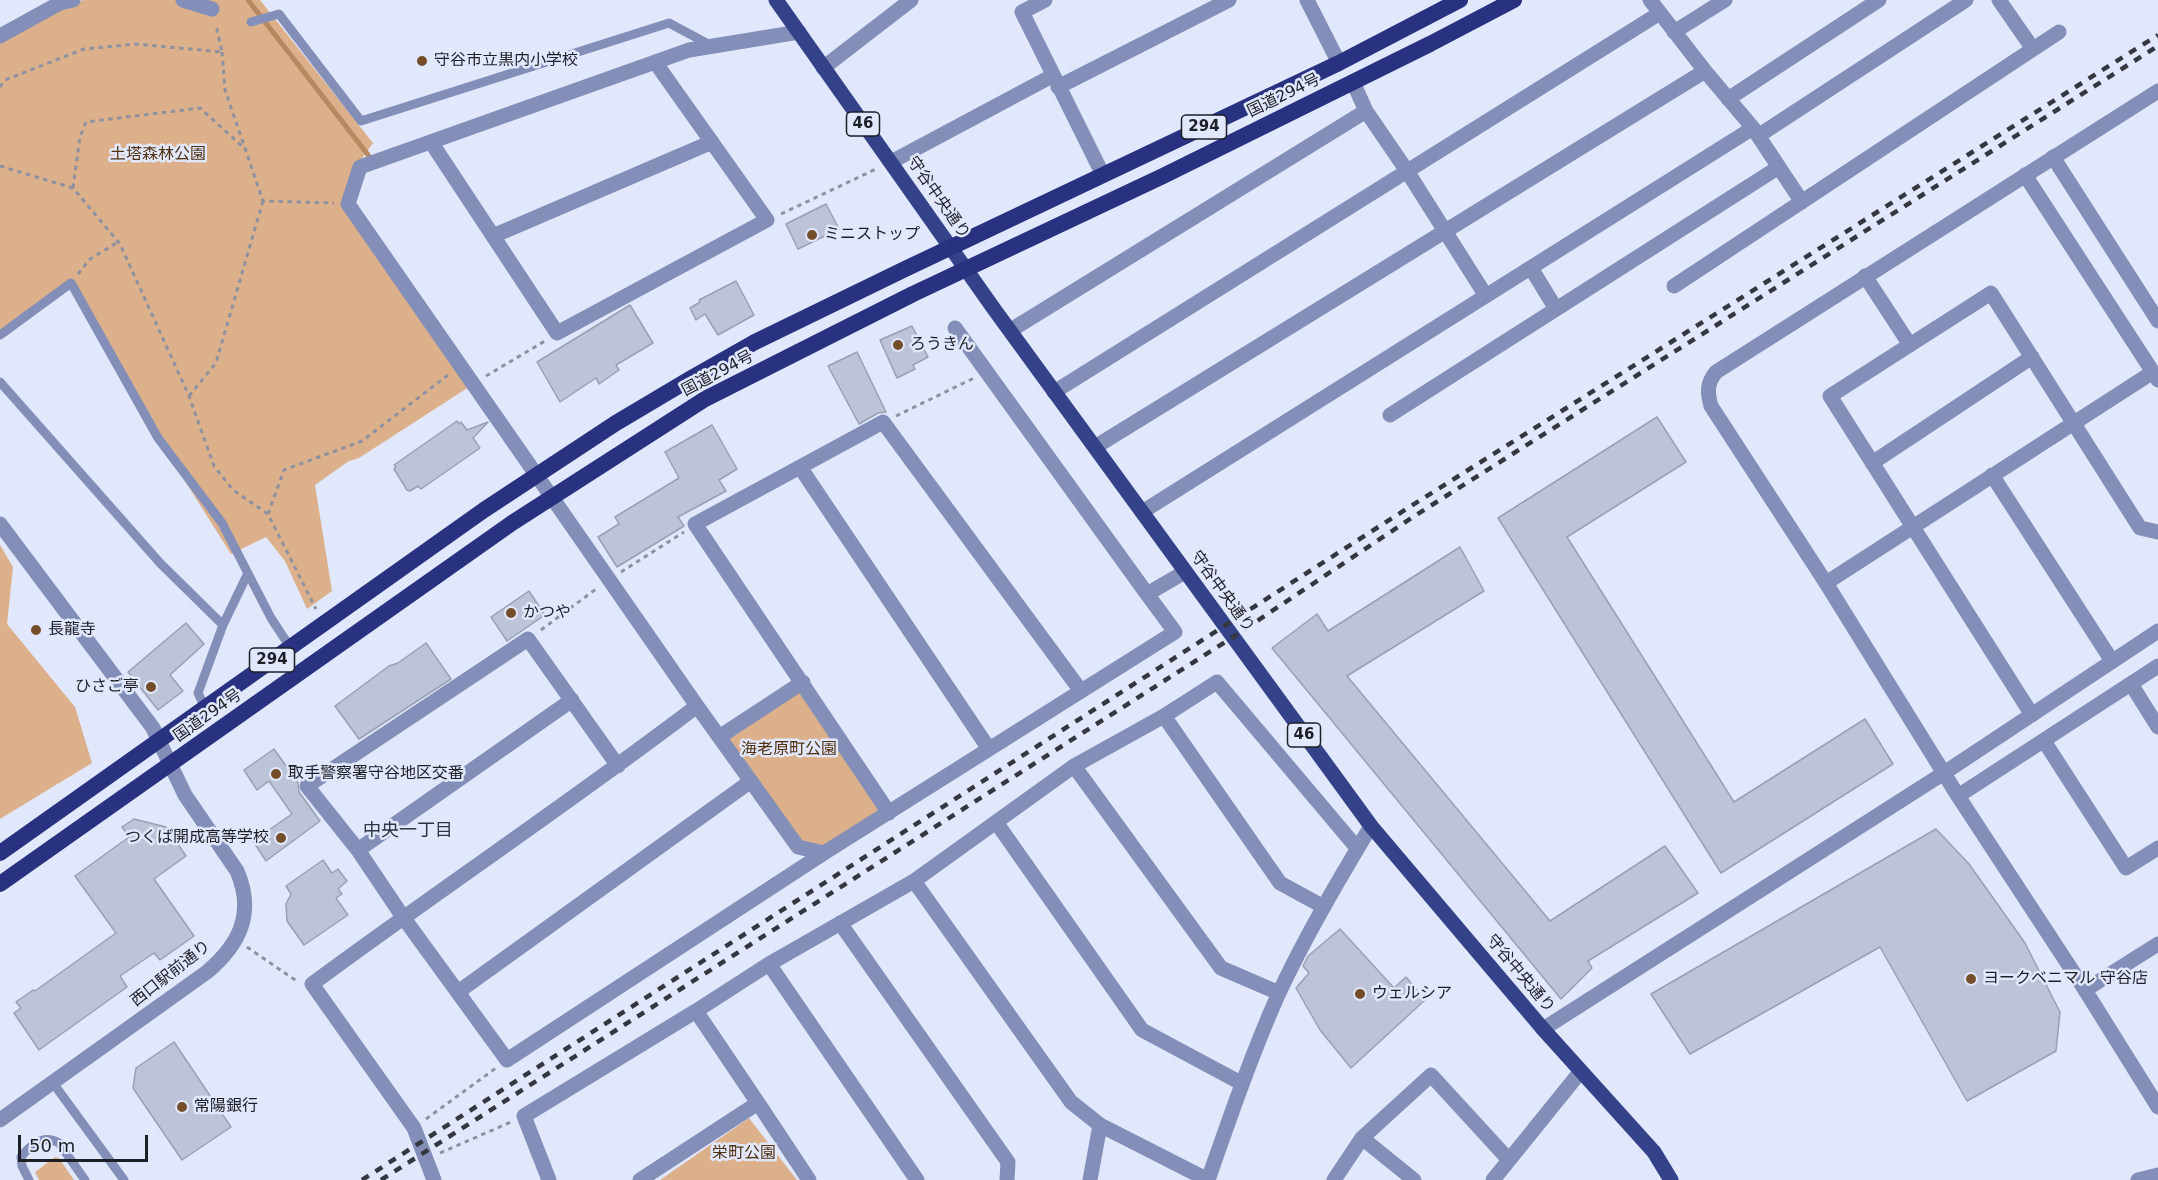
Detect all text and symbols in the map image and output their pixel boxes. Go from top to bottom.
place label: 守谷市立黒内小学校 [434,51,578,71]
marker: 守谷市立黒内小学校 [415,54,429,68]
street label: 国道294号 [1244,70,1324,122]
road number: 46 [846,112,880,136]
road number: 294 [1182,115,1226,139]
park label: 土塔森林公園 [110,145,206,165]
street label: 守谷中央通り [903,153,973,243]
place label: ミニストップ [824,225,920,245]
marker: ミニストップ [805,228,819,242]
place label: ろうきん [910,335,974,355]
marker: ろうきん [891,338,905,352]
street label: 国道294号 [679,347,757,401]
street label: 守谷中央通り [1186,548,1258,636]
place label: かつや [523,603,571,623]
marker: かつや [504,606,518,620]
place label: 長龍寺 [48,620,96,640]
marker: 長龍寺 [29,623,43,637]
road number: 294 [250,648,294,672]
place label: ひさご亭 [75,677,139,697]
marker: ひさご亭 [144,680,158,694]
street label: 国道294号 [170,686,246,746]
road number: 46 [1288,723,1320,747]
park label: 海老原町公園 [741,740,837,760]
place label: 取手警察署守谷地区交番 [288,764,464,784]
marker: 取手警察署守谷地区交番 [269,767,283,781]
district label: 中央一丁目 [363,820,453,842]
place label: つくば開成高等学校 [125,828,269,848]
marker: つくば開成高等学校 [274,831,288,845]
street label: 守谷中央通り [1482,931,1558,1017]
street label: 西口駅前通り [127,937,215,1011]
place label: ヨークベニマル 守谷店 [1983,969,2148,989]
marker: ヨークベニマル 守谷店 [1964,972,1978,986]
place label: ウェルシア [1372,984,1452,1004]
marker: ウェルシア [1353,987,1367,1001]
place label: 常陽銀行 [194,1097,258,1117]
marker: 常陽銀行 [175,1100,189,1114]
scale bar [21,1123,152,1161]
text: 50 m [29,1135,75,1156]
park label: 栄町公園 [712,1144,776,1164]

